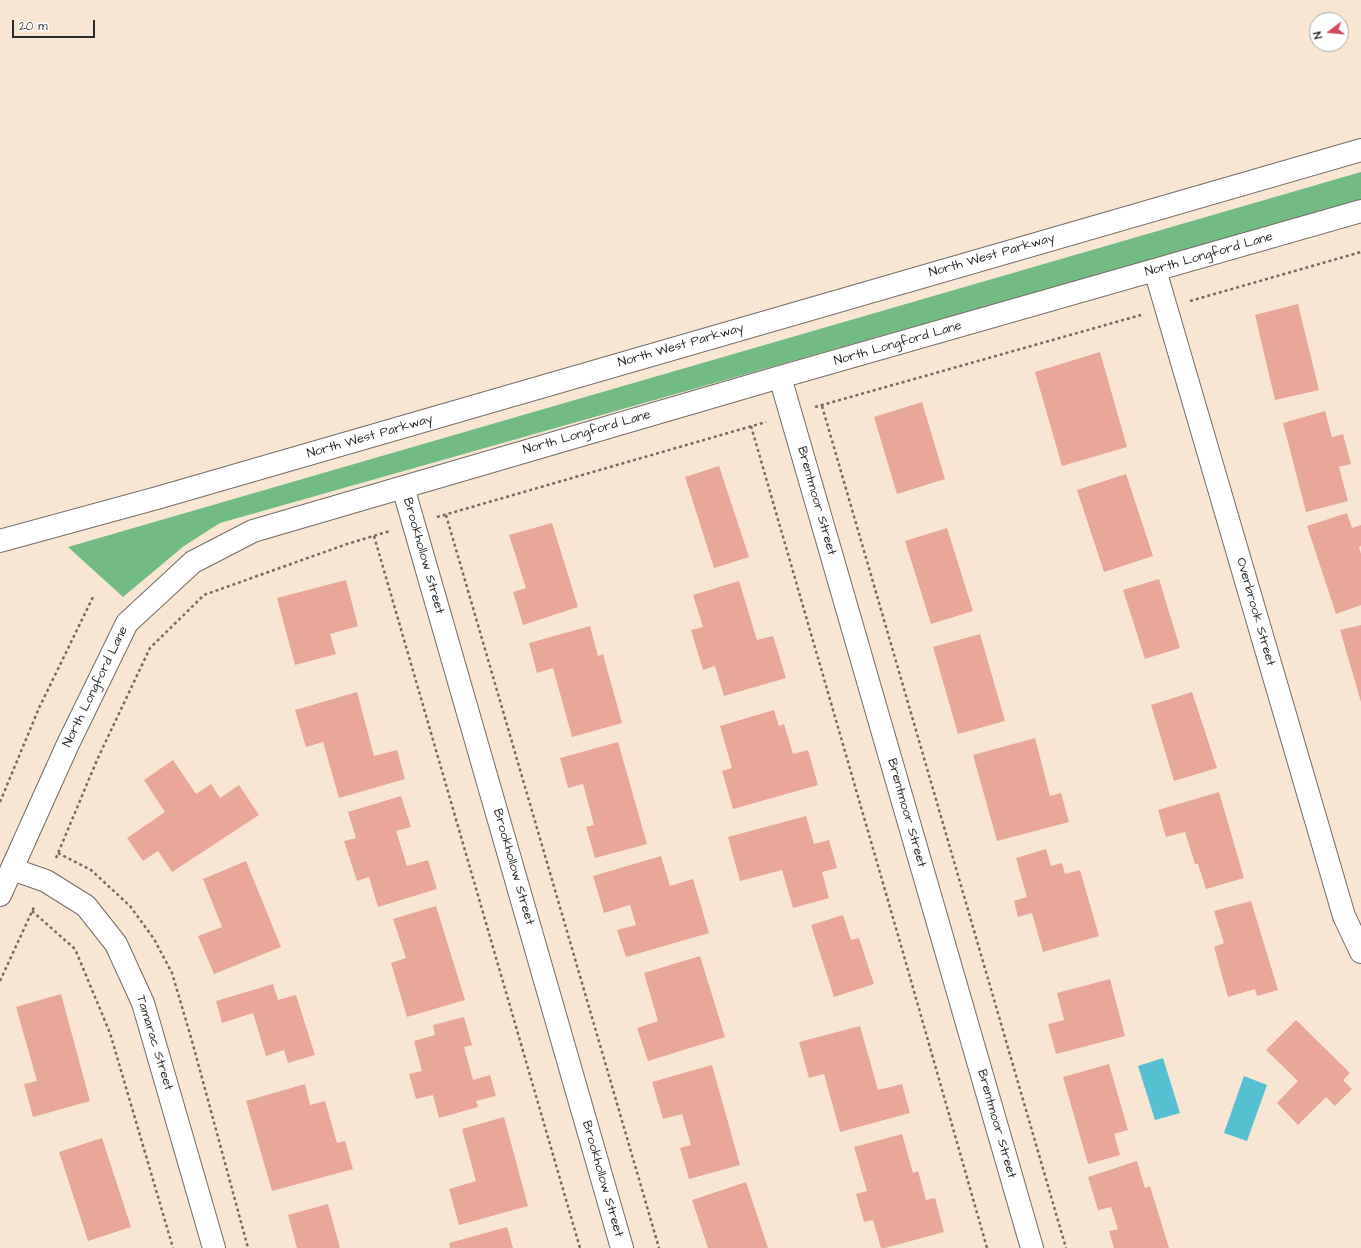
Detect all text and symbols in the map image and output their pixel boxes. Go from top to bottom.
scale bar [14,12,97,38]
north arrow [1309,12,1349,52]
text: 20 m [19,18,48,35]
text: N [1310,30,1326,41]
street label: North Longford Lane [1143,229,1275,281]
street label: North West Parkway [927,231,1057,281]
street label: North Longford Lane [832,318,964,370]
street label: North West Parkway [616,321,746,371]
street label: North Longford Lane [521,407,653,459]
street label: North West Parkway [305,412,435,462]
street label: Brentmoor Street [793,445,839,557]
street label: Brookhollow Street [399,496,447,616]
street label: Overbrook Street [1232,556,1278,668]
street label: North Longford Lane [60,624,132,750]
street label: Brentmoor Street [883,757,929,869]
street label: Brookhollow Street [489,807,537,927]
street label: Tamarac Street [132,993,176,1093]
street label: Brentmoor Street [973,1068,1019,1180]
street label: Brookhollow Street [578,1119,626,1239]

